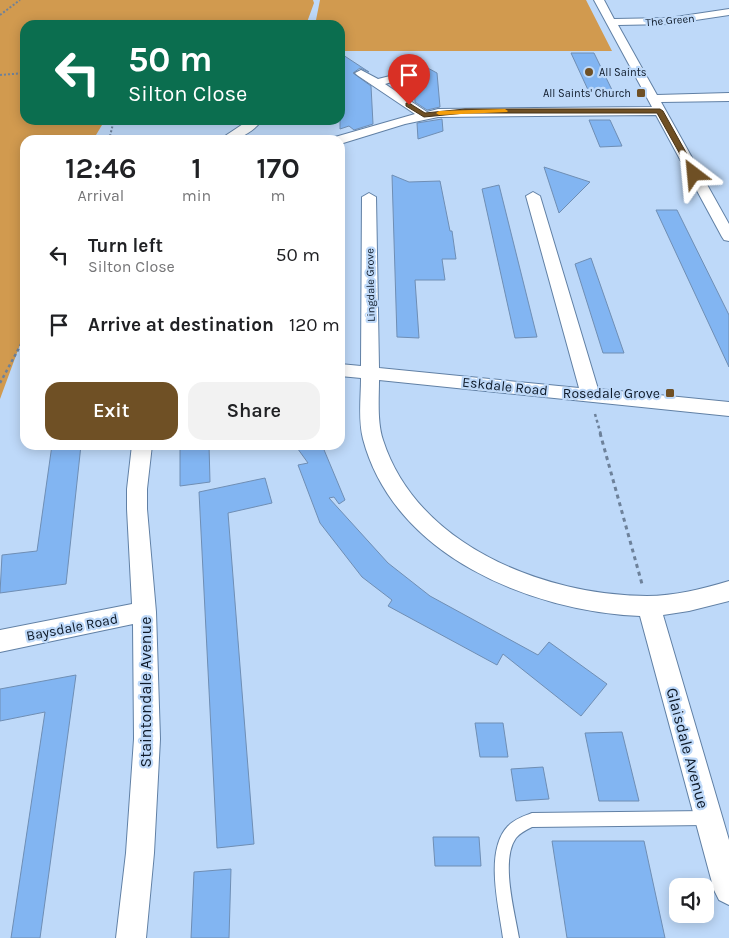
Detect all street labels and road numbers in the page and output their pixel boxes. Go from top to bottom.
street label: The Green [645,12,695,29]
street label: Lingdale Grove [363,248,378,322]
street label: Eskdale Road [461,374,548,399]
street label: Baysdale Road [25,610,119,645]
street label: Staintondale Avenue [136,617,155,767]
street label: Glaisdale Avenue [662,686,713,811]

